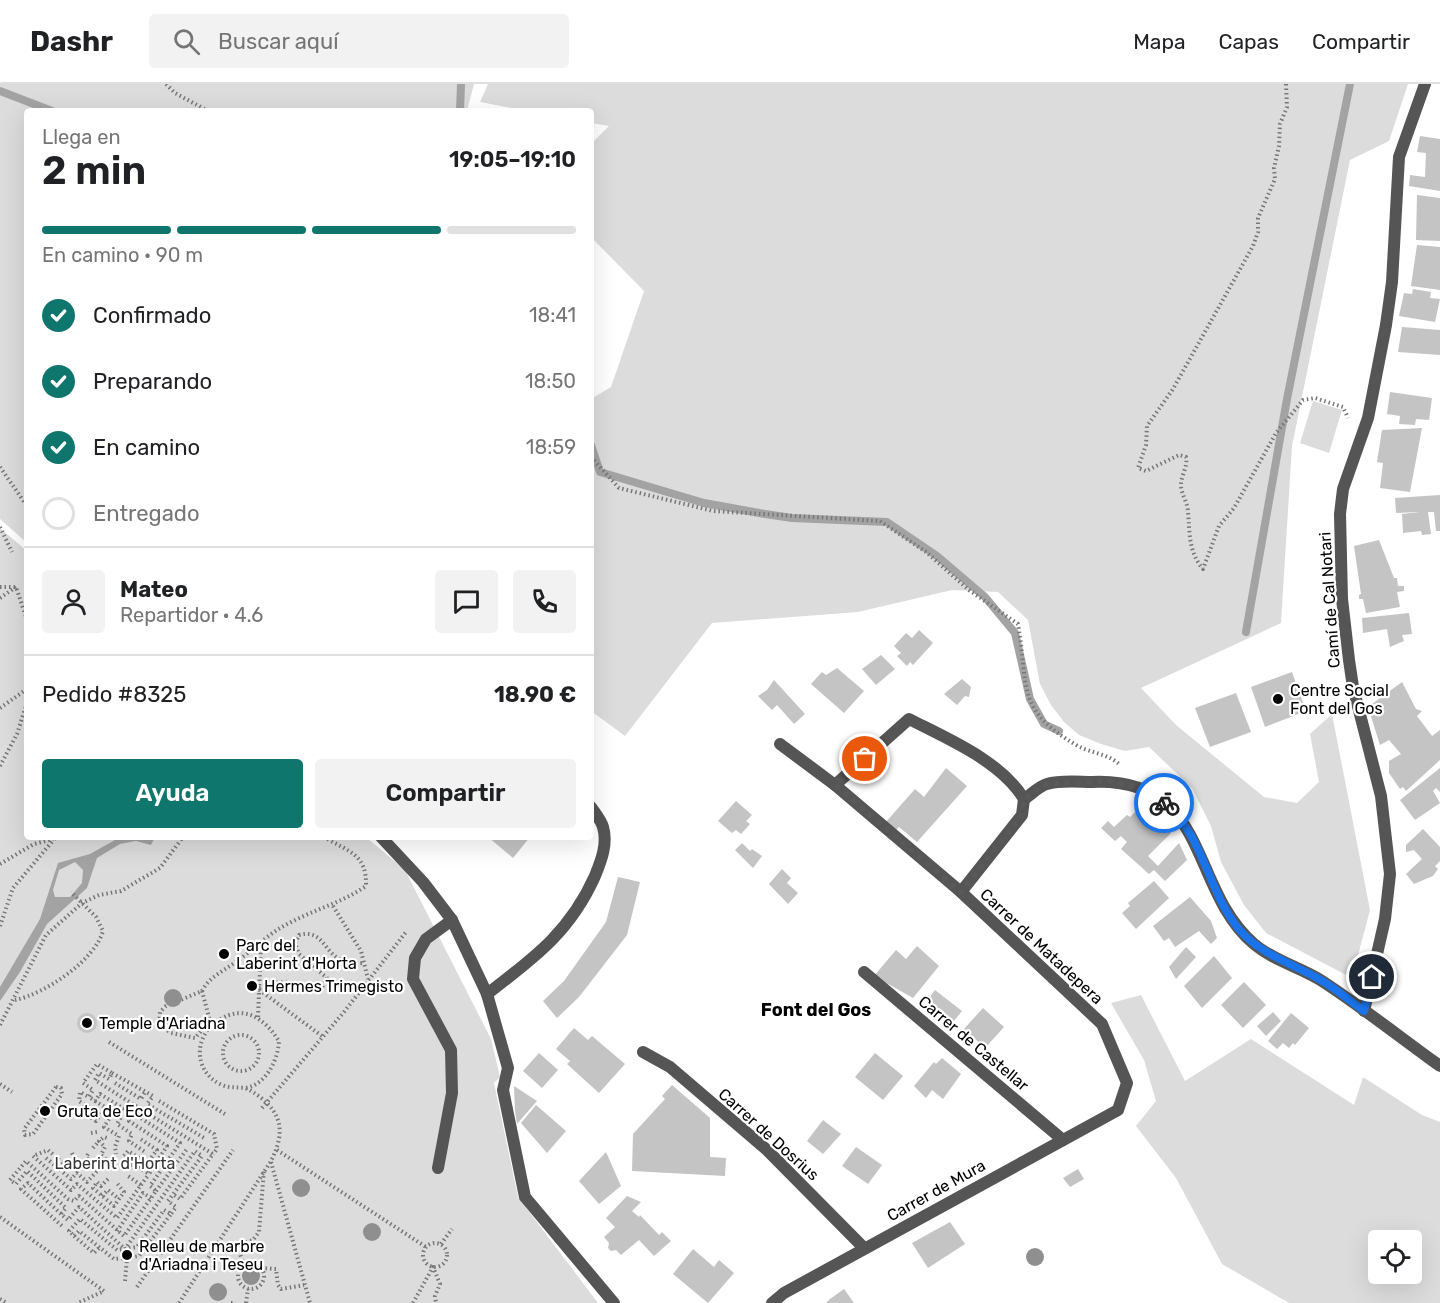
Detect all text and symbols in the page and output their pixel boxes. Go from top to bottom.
search box [149,14,569,68]
text: Dashr [30,25,113,58]
icon: search [170,25,203,58]
text: Buscar aquí [218,28,339,55]
text: Mapa [1133,29,1186,54]
text: Capas [1219,29,1279,54]
text: Compartir [1312,29,1410,54]
text: Llega en [42,125,121,149]
text: 19:05–19:10 [449,146,576,173]
text: 2 min [42,148,146,194]
text: En camino · 90 m [42,243,203,267]
icon: check [42,299,75,332]
text: Confirmado [93,302,211,329]
text: 18:41 [529,303,576,327]
icon: check [42,365,75,398]
text: Preparando [93,368,212,395]
text: 18:50 [525,369,576,393]
icon: check [42,431,75,464]
text: En camino [93,434,200,461]
text: 18:59 [526,435,576,459]
text: Entregado [93,500,200,527]
street label: Camí de Cal Notari [1315,531,1344,669]
button: person [42,570,105,633]
button: chat [435,570,498,633]
button: phone [513,570,576,633]
text: Mateo [120,576,188,603]
text: Repartidor · 4.6 [120,603,263,627]
text: Pedido #8325 [42,681,186,708]
text: 18.90 € [494,681,576,708]
place label: Centre Social Font del Gos [1290,681,1389,718]
marker: Centre Social Font del Gos [1271,692,1285,706]
pin [839,733,890,784]
icon: bag [848,742,881,775]
button: Ayuda [42,759,303,828]
button: Compartir [315,759,576,828]
courier [1134,773,1194,833]
icon: bike [1148,787,1181,820]
street label: Carrer de Matadepera [976,885,1107,1008]
place label: Parc del Laberint d'Horta [236,936,357,973]
marker: Parc del Laberint d'Horta [217,947,231,961]
pin [1346,951,1397,1002]
icon: home [1355,960,1388,993]
place label: Hermes Trimegisto [264,977,403,996]
marker: Hermes Trimegisto [245,979,259,993]
street label: Carrer de Castellar [915,992,1033,1095]
district label: Font del Gos [761,999,871,1021]
place label: Temple d'Ariadna [99,1014,226,1033]
marker: Temple d'Ariadna [80,1016,94,1030]
street label: Carrer de Dosrius [715,1084,823,1184]
place label: Gruta de Eco [57,1102,153,1121]
marker: Gruta de Eco [38,1104,52,1118]
park label: Laberint d'Horta [55,1154,175,1173]
street label: Carrer de Mura [884,1156,989,1225]
map controls [1368,1230,1422,1284]
button: locate [1368,1230,1422,1284]
place label: Relleu de marbre d'Ariadna i Teseu [139,1237,265,1274]
marker: Relleu de marbre d'Ariadna i Teseu [120,1248,134,1262]

